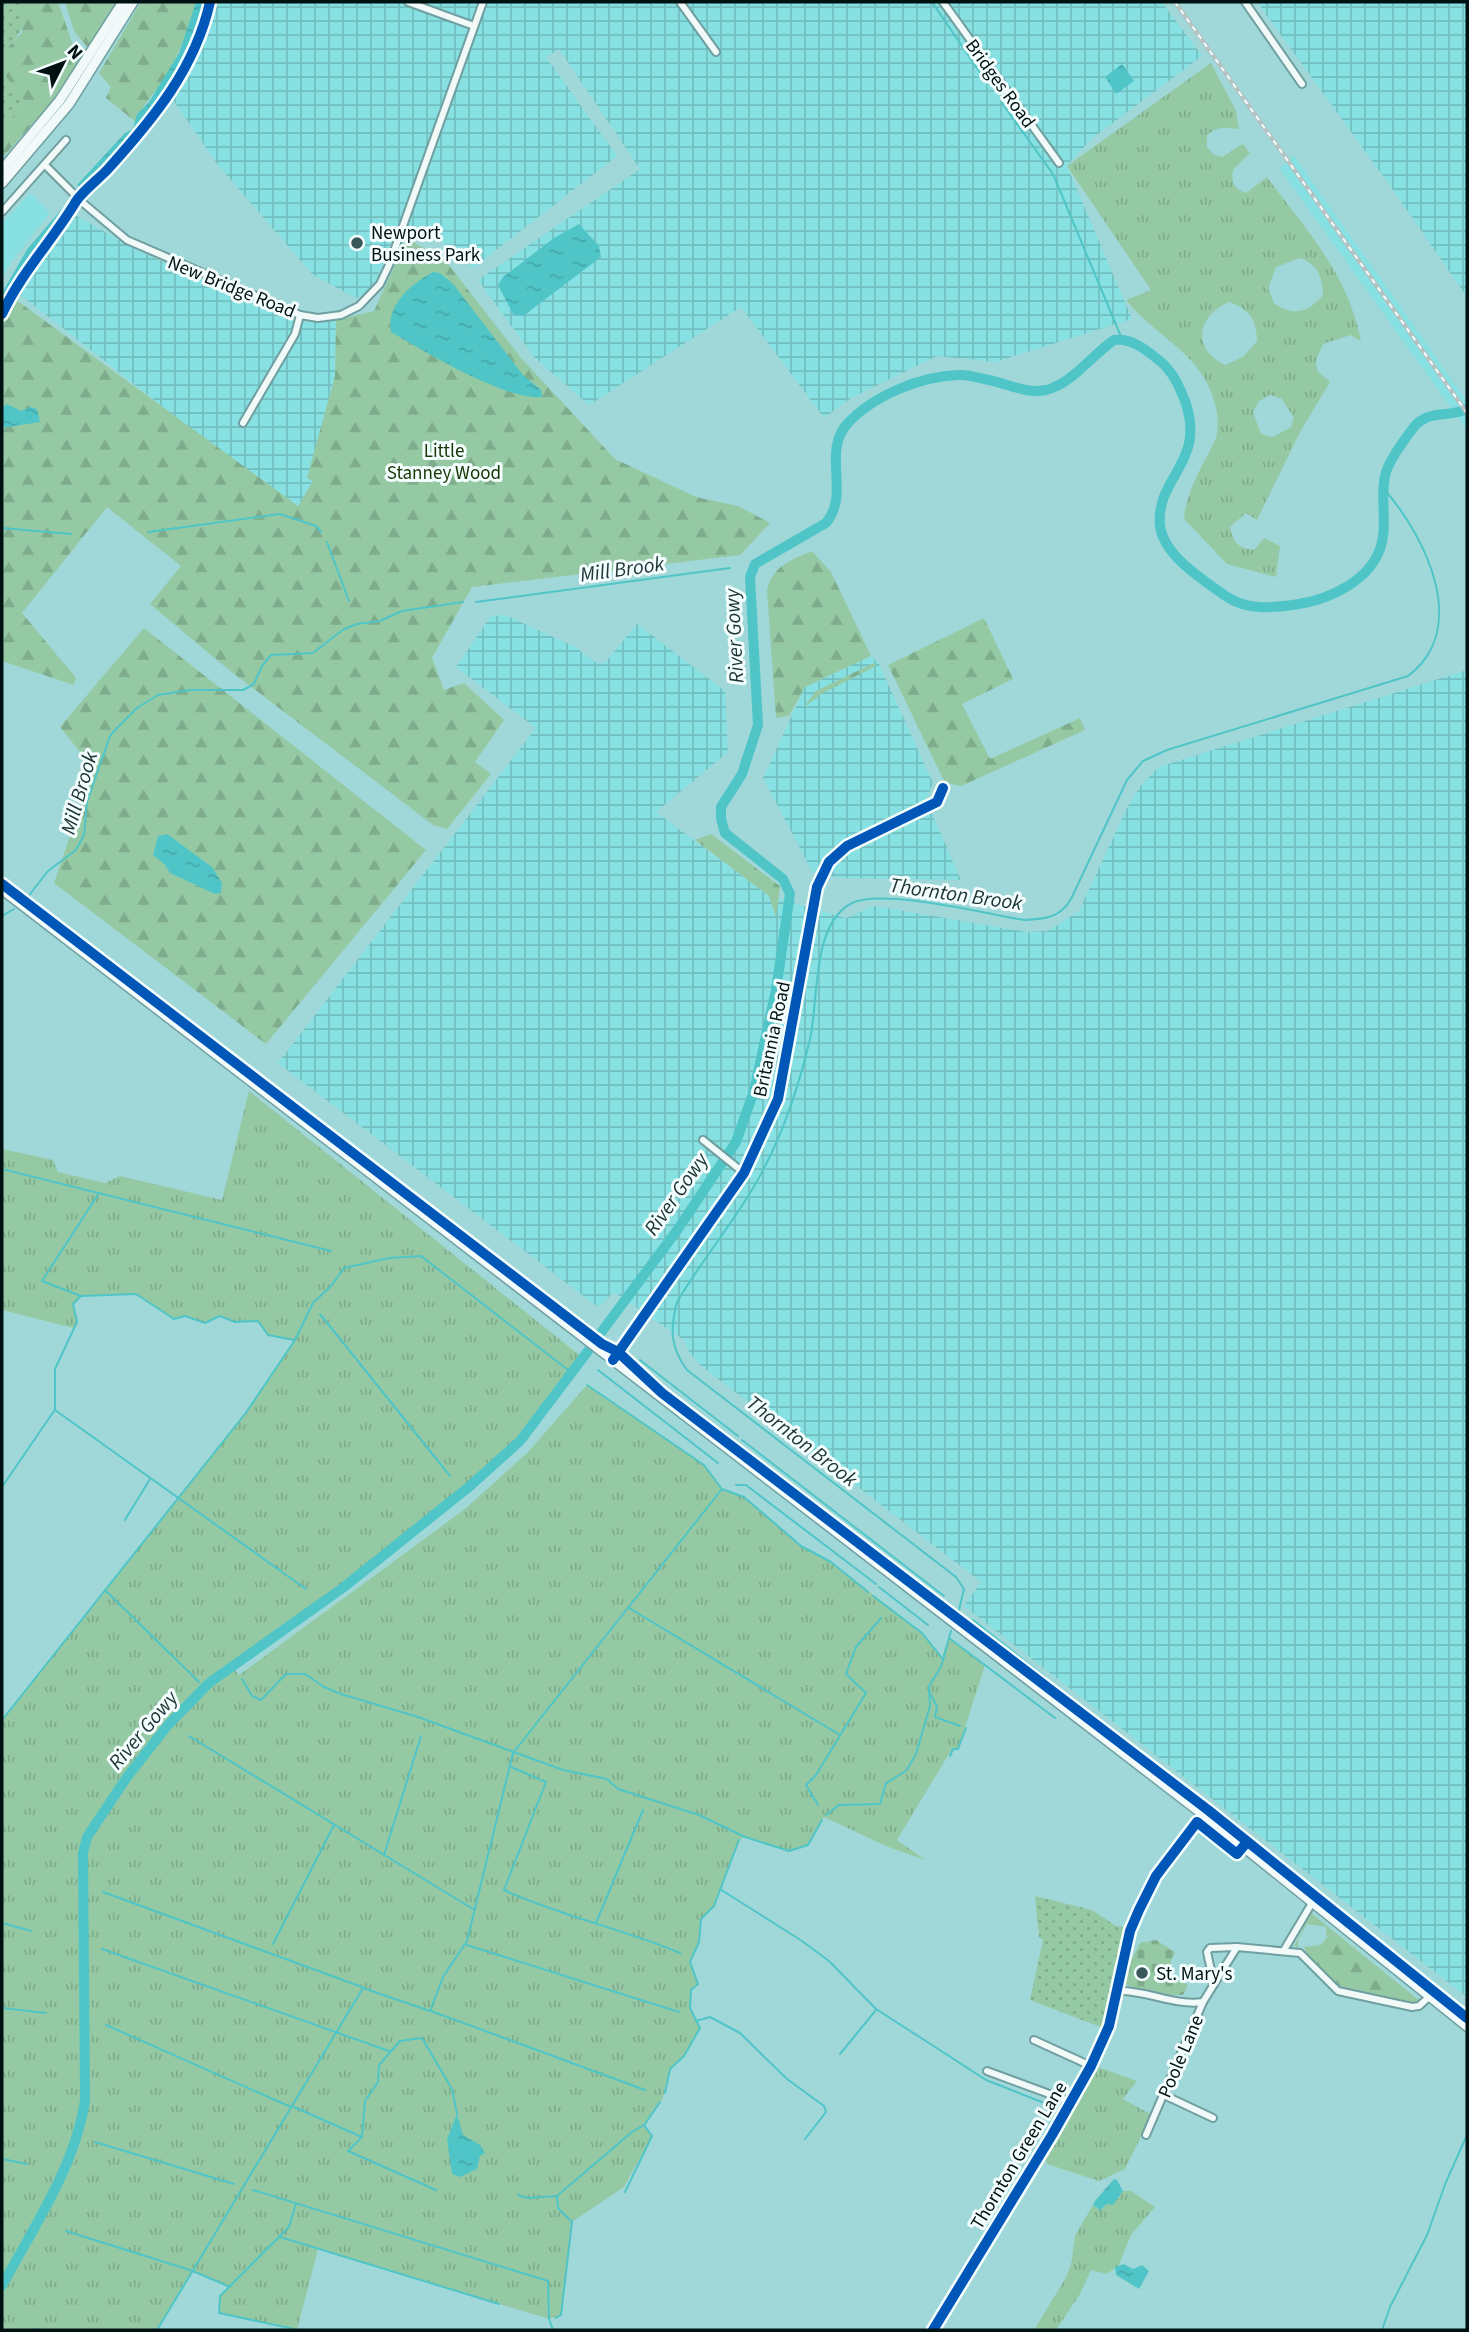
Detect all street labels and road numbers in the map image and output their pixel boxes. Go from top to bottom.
street label: Bridges Road [958,34,1041,134]
street label: New Bridge Road [164,249,299,325]
street label: Britannia Road [747,979,798,1100]
street label: Poole Lane [1152,2011,1211,2102]
street label: Thornton Green Lane [964,2077,1074,2235]

